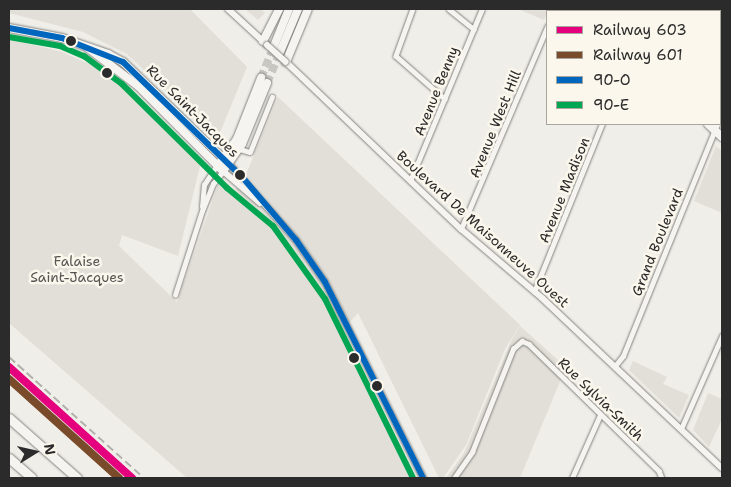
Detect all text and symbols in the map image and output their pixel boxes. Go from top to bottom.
legend [546,10,721,125]
text: Railway 603 [593,20,687,40]
unlabelled marker [66,36,76,46]
street label: Avenue Benny [410,44,462,138]
text: Railway 601 [593,45,683,65]
street label: Rue Saint-Jacques [143,61,243,161]
unlabelled marker [102,68,112,78]
street label: Avenue West Hill [466,68,524,180]
text: 90-O [593,70,631,90]
text: 90-E [593,95,629,115]
street label: Avenue Madison [535,135,593,245]
street label: Boulevard De Maisonneuve Ouest [393,147,573,311]
unlabelled marker [235,170,245,180]
street label: Grand Boulevard [628,186,686,298]
park label: Falaise Saint-Jacques [30,253,124,286]
unlabelled marker [349,353,359,363]
street label: Rue Sylvia-Smith [555,354,647,444]
unlabelled marker [372,381,382,391]
north arrow [10,427,60,477]
text: N [40,442,60,456]

